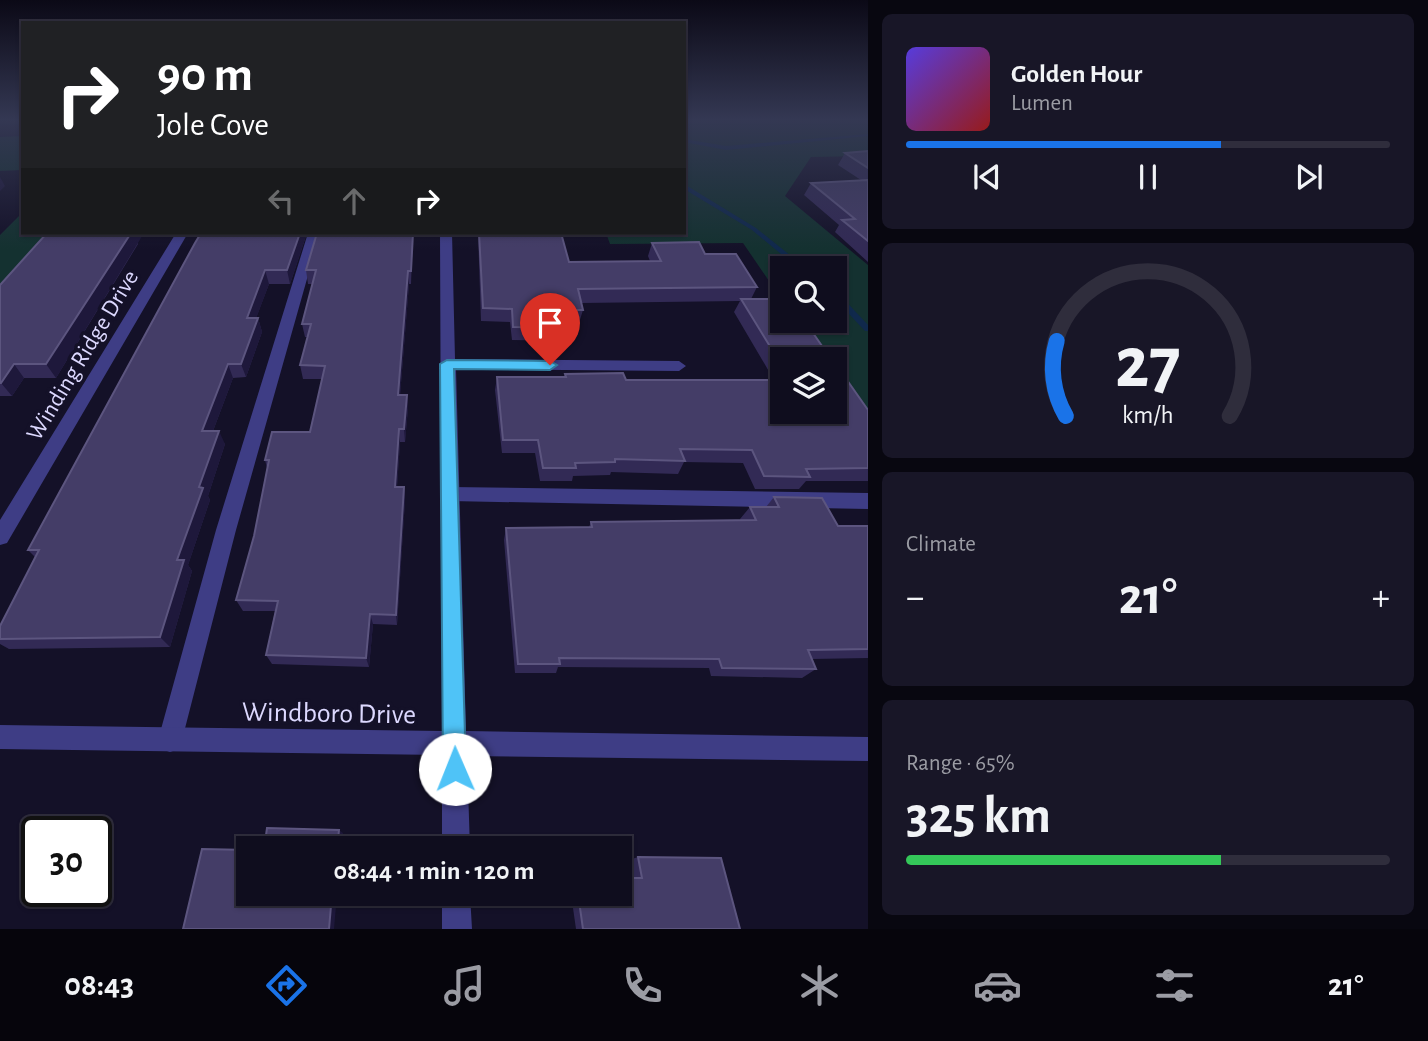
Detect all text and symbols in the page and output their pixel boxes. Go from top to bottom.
icon: right [42,49,133,140]
text: 90 m [157,51,253,100]
text: Golden Hour [1011,61,1142,87]
text: Lumen [1011,92,1073,115]
text: Jole Cove [157,109,269,141]
icon: previous [968,158,1006,196]
icon: pause [1129,158,1167,196]
icon: next [1290,158,1328,196]
icon: left [262,182,300,220]
icon: ahead [335,182,373,220]
icon: right [408,182,446,220]
map controls [770,256,847,424]
button: search [770,256,847,333]
street label: Winding Ridge Drive [23,266,143,445]
pin [520,293,580,365]
icon: arrive [531,304,569,342]
text: 27 [1115,329,1181,402]
button: layers [770,347,847,424]
text: km/h [1122,403,1174,428]
text: Climate [906,533,976,556]
text: 21° [1119,571,1177,623]
text: − [906,579,924,617]
text: + [1372,579,1390,617]
street label: Windboro Drive [242,698,416,730]
position arrow [418,732,492,806]
text: Range · 65% [906,752,1015,775]
text: 325 km [906,790,1051,842]
speed limit sign: 30 [21,816,112,907]
text: 08:44 · 1 min · 120 m [334,858,534,884]
icon: directions [262,961,311,1010]
icon: music [440,961,489,1010]
icon: phone [618,961,667,1010]
icon: climate [795,961,844,1010]
icon: car [973,961,1022,1010]
icon: filters [1150,961,1199,1010]
text: 08:43 [64,969,134,1001]
text: 21° [1328,969,1364,1001]

